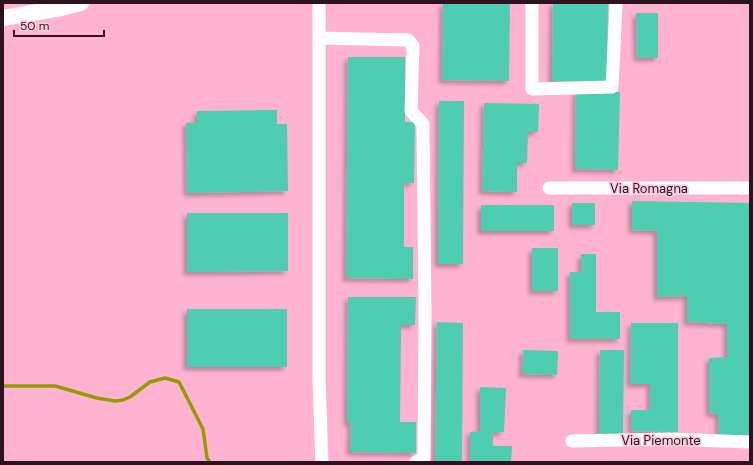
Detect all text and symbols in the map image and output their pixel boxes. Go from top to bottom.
scale bar [14,12,104,38]
text: 50 m [20,18,49,34]
street label: Via Romagna [610,180,688,197]
street label: Via Piemonte [621,432,701,449]

